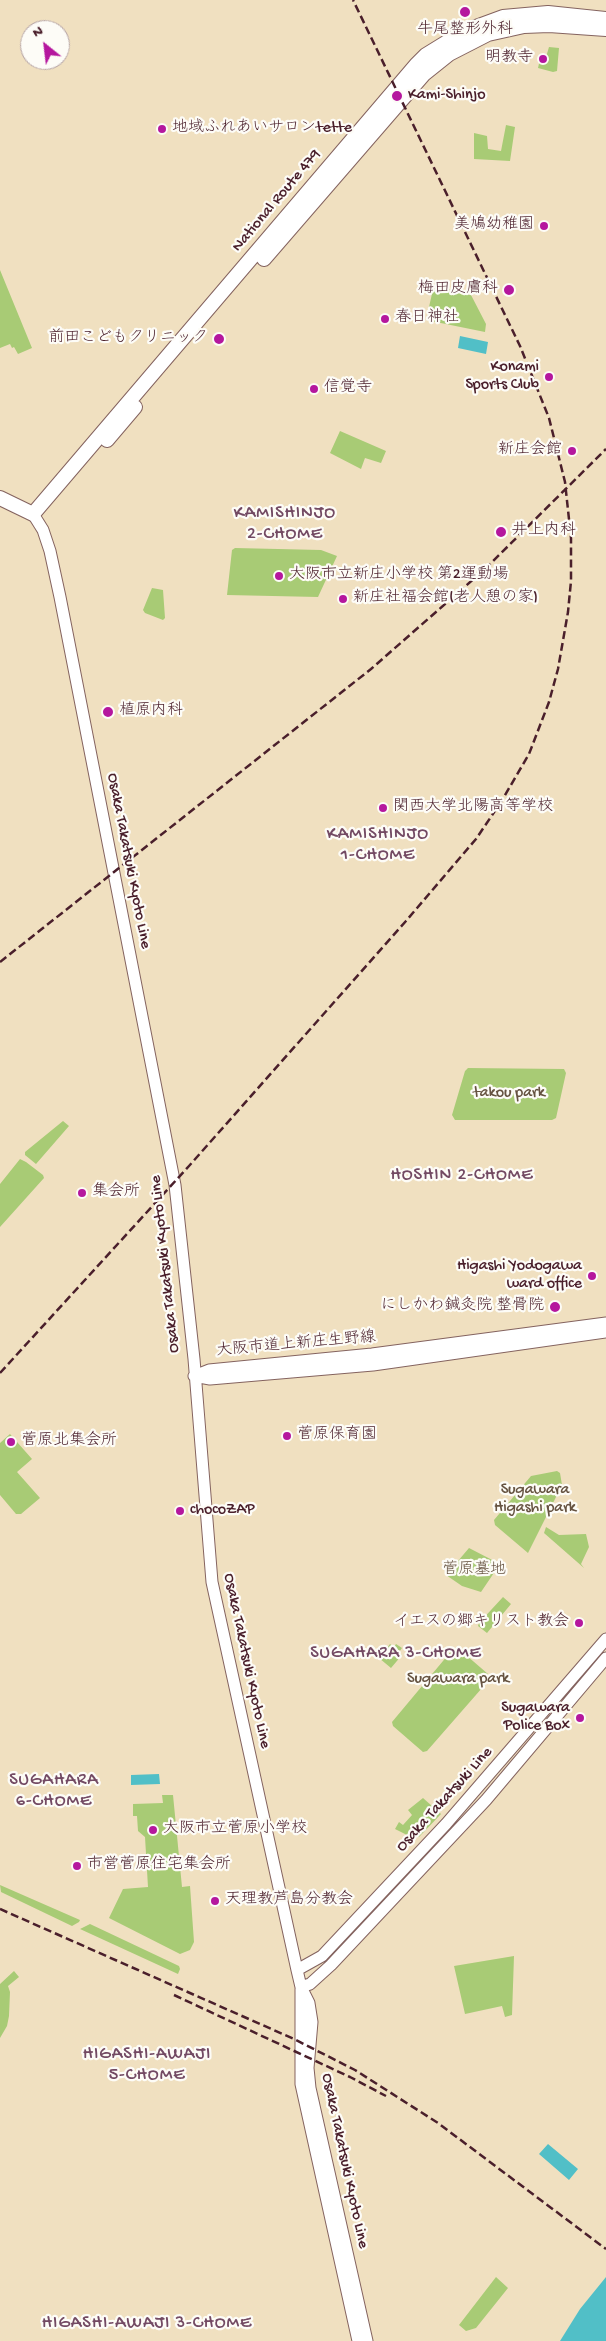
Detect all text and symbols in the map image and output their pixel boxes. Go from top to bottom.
marker: 牛尾整形外科 [458,5,472,19]
north arrow [20,20,70,70]
place label: 牛尾整形外科 [417,21,513,41]
text: N [30,23,46,42]
place label: 明教寺 [485,49,533,69]
marker: 明教寺 [537,53,549,65]
place label: Kami-Shinjo [408,86,486,106]
marker: Kami-Shinjo [390,89,404,103]
place label: 地域ふれあいサロンtette [172,119,352,139]
marker: 地域ふれあいサロンtette [156,123,168,135]
street label: National Route 479 [228,146,326,256]
place label: 美鳩幼稚園 [454,216,534,236]
marker: 美鳩幼稚園 [538,220,550,232]
place label: 梅田皮膚科 [418,280,498,300]
marker: 梅田皮膚科 [502,283,516,297]
place label: 春日神社 [395,309,459,329]
marker: 春日神社 [379,313,391,325]
place label: 前田こどもクリニック [48,329,208,349]
marker: 前田こどもクリニック [212,332,226,346]
place label: Konami Sports Club [465,358,539,396]
marker: Konami Sports Club [543,371,555,383]
place label: 信覚寺 [324,379,372,399]
marker: 信覚寺 [308,383,320,395]
place label: 新庄会館 [498,441,562,461]
marker: 新庄会館 [566,445,578,457]
district label: KAMISHINJO 2-CHOME [233,503,337,546]
place label: 井上内科 [512,522,576,542]
marker: 井上内科 [494,525,508,539]
place label: 大阪市立新庄小学校 第2運動場 [289,566,509,586]
marker: 大阪市立新庄小学校 第2運動場 [273,570,285,582]
place label: 新庄社福会館(老人憩の家) [353,589,538,609]
marker: 新庄社福会館(老人憩の家) [337,593,349,605]
place label: 植原内科 [119,702,183,722]
marker: 植原内科 [101,705,115,719]
street label: Osaka Takatsuki Kyoto Line [102,772,154,950]
place label: 関西大学北陽高等学校 [393,798,553,818]
marker: 関西大学北陽高等学校 [377,802,389,814]
district label: KAMISHINJO 1-CHOME [326,824,430,866]
park label: takou park [473,1084,545,1104]
district label: HOSHIN 2-CHOME [389,1165,535,1187]
street label: Osaka Takatsuki Kyoto Line [147,1174,185,1354]
place label: 集会所 [92,1183,140,1203]
marker: 集会所 [76,1187,88,1199]
place label: Higashi Yodogawa ward office [457,1257,582,1295]
marker: Higashi Yodogawa ward office [586,1270,598,1282]
place label: にしかわ鍼灸院 整骨院 [380,1297,544,1317]
marker: にしかわ鍼灸院 整骨院 [548,1300,562,1314]
street label: 大阪市道上新庄生野線 [215,1328,377,1362]
place label: 菅原保育園 [297,1426,377,1446]
marker: 菅原保育園 [281,1430,293,1442]
place label: 菅原北集会所 [21,1432,117,1452]
marker: 菅原北集会所 [5,1436,17,1448]
park label: Sugawara Higashi park [494,1481,576,1519]
place label: chocoZAP [190,1501,255,1521]
marker: chocoZAP [174,1505,186,1517]
park label: 菅原墓地 [442,1561,506,1581]
street label: Osaka Takatsuki Kyoto Line [218,1572,274,1750]
place label: イエスの郷キリスト教会 [393,1613,569,1633]
marker: イエスの郷キリスト教会 [573,1617,585,1629]
district label: SUGAHARA 3-CHOME [308,1643,484,1665]
park label: Sugawara park [407,1670,509,1690]
place label: Sugawara Police Box [501,1699,570,1737]
marker: Sugawara Police Box [574,1712,586,1724]
street label: Osaka Takatsuki Line [393,1743,497,1857]
district label: SUGAHARA 6-CHOME [8,1770,100,1812]
place label: 大阪市立菅原小学校 [163,1820,307,1840]
marker: 大阪市立菅原小学校 [147,1824,159,1836]
place label: 市営菅原住宅集会所 [87,1856,231,1876]
marker: 市営菅原住宅集会所 [71,1860,83,1872]
place label: 天理教芦島分教会 [225,1891,353,1911]
marker: 天理教芦島分教会 [209,1895,221,1907]
district label: HIGASHI-AWAJI 5-CHOME [81,2044,213,2086]
street label: Osaka Takatsuki Kyoto Line [316,2072,372,2250]
district label: HIGASHI-AWAJI 3-CHOME [39,2313,255,2335]

